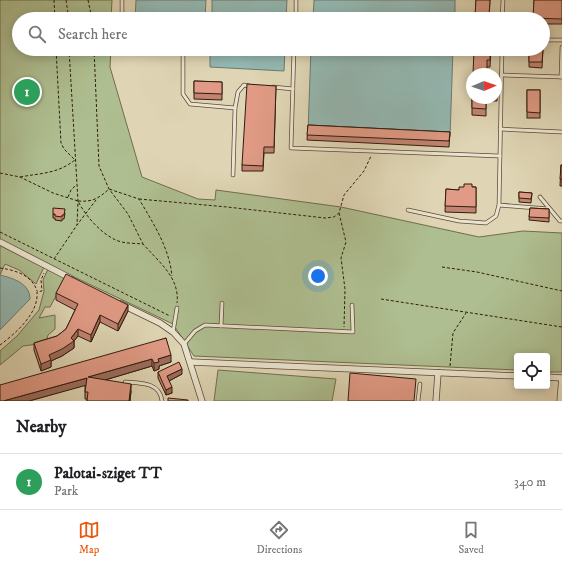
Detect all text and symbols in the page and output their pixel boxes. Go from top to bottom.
search box [12,12,550,56]
icon: search [26,23,48,45]
text: Search here [58,25,127,44]
north arrow [466,68,502,104]
pin: 1 [14,77,40,107]
your location [308,266,328,286]
map controls [514,353,550,389]
button: locate [514,353,550,389]
text: Nearby [16,416,66,438]
text: Palotai-sziget TT [54,464,162,483]
text: 1 [27,474,31,490]
text: 340 m [514,474,546,490]
text: Park [54,483,78,499]
tab: Map [78,519,100,557]
tab: Directions [257,519,302,557]
tab: Saved [459,519,484,557]

